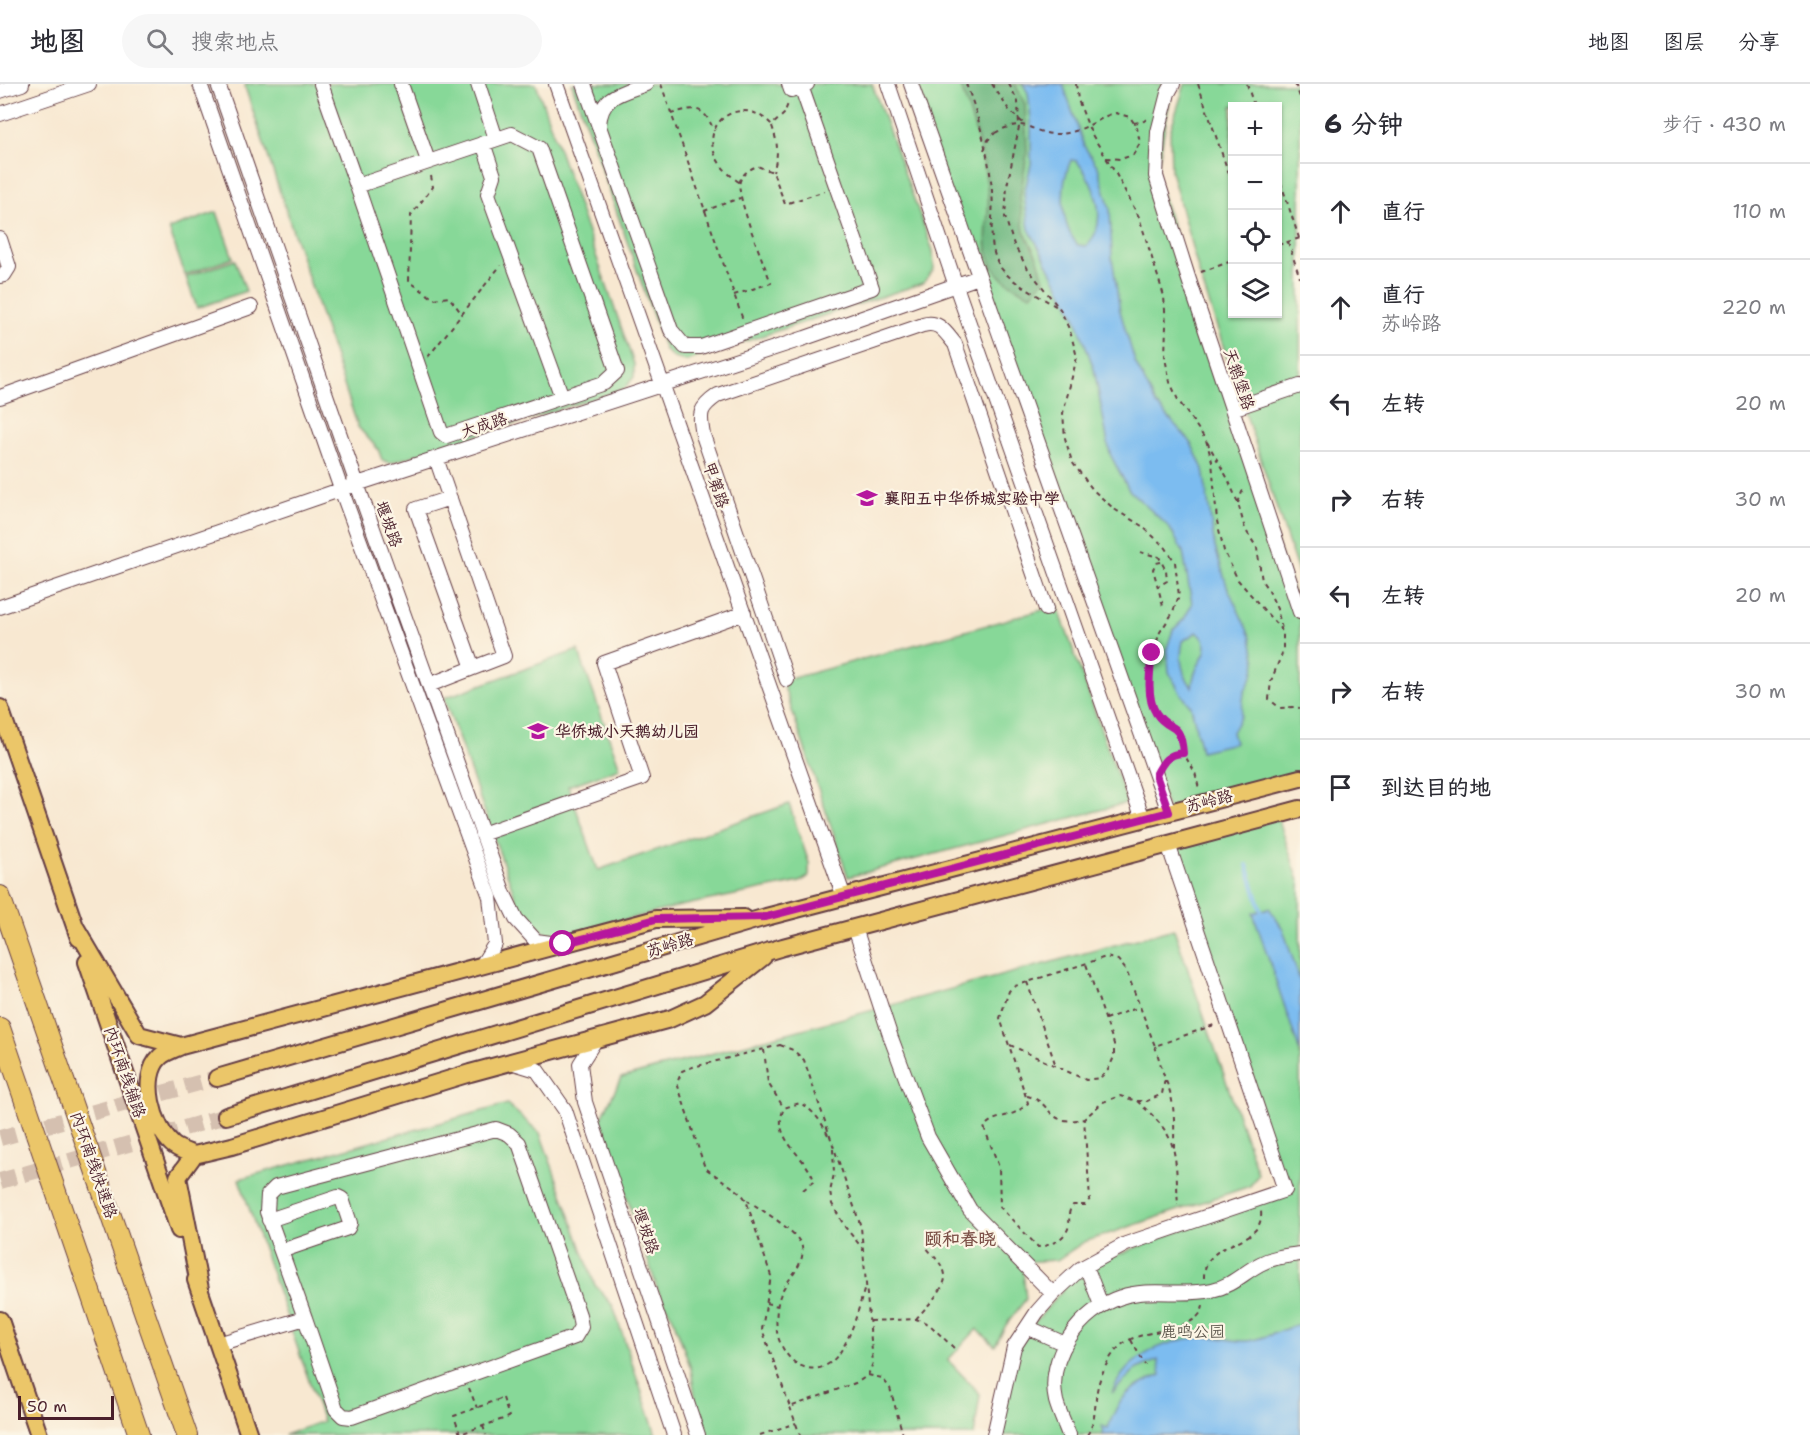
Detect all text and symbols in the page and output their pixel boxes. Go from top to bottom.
search box [122,14,542,68]
text: 地图 [30,22,86,60]
icon: search [143,25,176,58]
text: 搜索地点 [191,27,279,56]
text: 地图 [1588,28,1630,56]
text: 图层 [1663,28,1705,56]
text: 分享 [1738,28,1780,56]
map controls [1228,102,1282,318]
button: + [1228,102,1282,156]
text: 6 分钟 [1324,106,1403,141]
text: 步行 · 430 m [1662,111,1786,137]
button: − [1228,156,1282,210]
icon: ahead [1324,195,1357,228]
text: 直行 [1381,197,1425,226]
text: 110 m [1732,198,1786,224]
button: locate [1228,210,1282,264]
button: layers [1228,264,1282,318]
text: 直行 [1381,280,1425,309]
icon: ahead [1324,291,1357,324]
text: 220 m [1722,294,1786,320]
text: 苏岭路 [1381,310,1441,336]
street label: 天鹅堡路 [1219,345,1259,413]
icon: left [1324,387,1357,420]
text: 左转 [1381,389,1425,418]
text: 20 m [1735,390,1786,416]
street label: 大成路 [458,408,510,442]
street label: 甲第路 [698,459,734,511]
icon: right [1324,483,1357,516]
text: 右转 [1381,485,1425,514]
school or university icon: 襄阳五中华侨城实验中学 [855,486,879,510]
text: 30 m [1734,486,1786,512]
place label: 襄阳五中华侨城实验中学 [884,488,1060,509]
street label: 堰坡路 [371,498,407,550]
icon: left [1324,579,1357,612]
text: 左转 [1381,581,1425,610]
text: 20 m [1735,582,1786,608]
route end [1138,639,1164,665]
icon: right [1324,675,1357,708]
text: 右转 [1381,677,1425,706]
text: 30 m [1734,678,1786,704]
school or university icon: 华侨城小天鹅幼儿园 [526,719,550,743]
place label: 华侨城小天鹅幼儿园 [555,721,699,742]
icon: arrive [1324,771,1357,804]
text: 到达目的地 [1381,773,1491,802]
street label: 苏岭路 [1183,785,1235,817]
street label: 苏岭路 [644,928,696,962]
route start [549,930,575,956]
street label: 内环南线辅路 [99,1023,151,1121]
street label: 内环南线快速路 [66,1109,122,1221]
street label: 堰坡路 [628,1205,664,1257]
district label: 颐和春晓 [924,1227,996,1251]
park label: 鹿鸣公园 [1161,1321,1225,1342]
scale bar [18,1393,114,1420]
text: 50 m [27,1396,67,1417]

